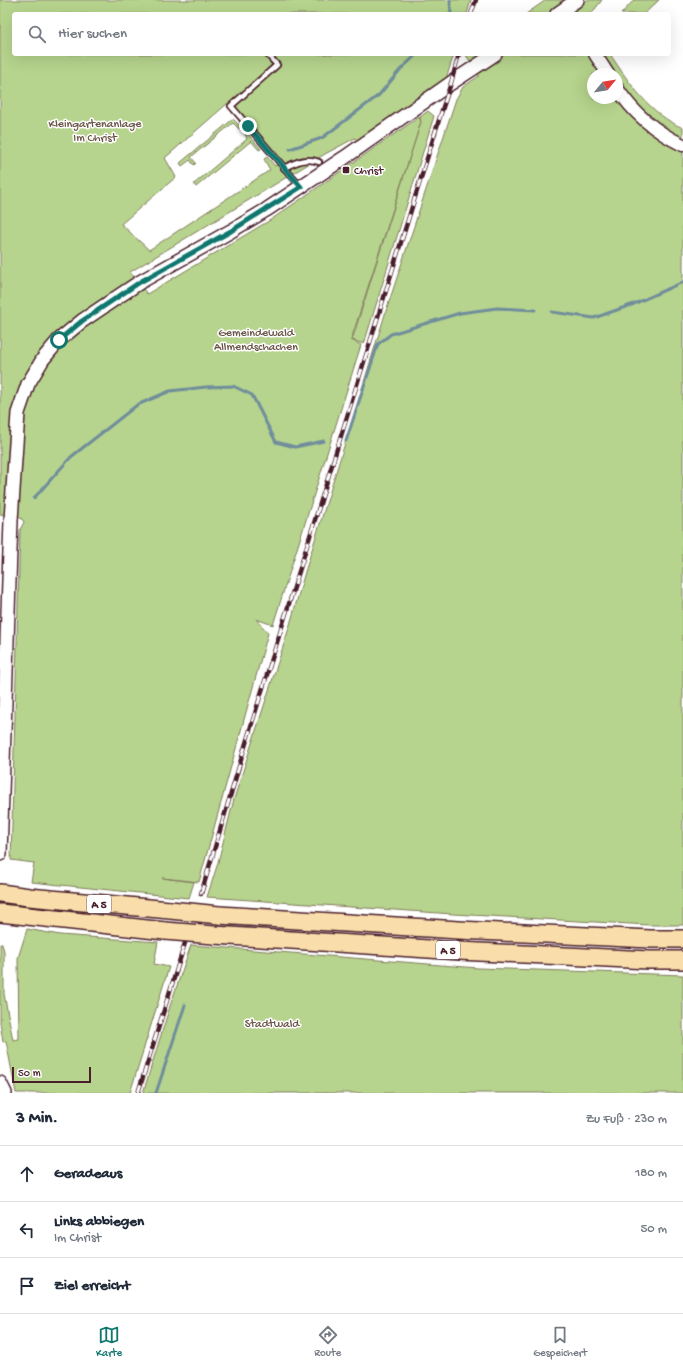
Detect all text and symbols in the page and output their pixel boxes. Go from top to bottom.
search box [12,12,671,56]
icon: search [26,23,48,45]
text: Hier suchen [58,25,127,43]
north arrow [587,68,623,104]
route end [239,117,257,135]
park label: Kleingartenanlage Im Christ [49,118,142,146]
marker: Christ [341,165,351,175]
place label: Christ [354,165,384,179]
park label: Gemeindewald Allmendschachen [214,327,298,355]
route start [50,331,68,349]
road number: A 5 [87,895,111,913]
road number: A 5 [436,941,460,959]
park label: Stadtwald [245,1018,300,1032]
scale bar [12,1065,91,1084]
text: 50 m [18,1068,40,1080]
text: 3 Min. [16,1109,58,1129]
text: Zu Fuß · 230 m [586,1112,667,1127]
icon: ahead [16,1163,38,1185]
text: Geradeaus [54,1165,122,1183]
text: 180 m [635,1166,667,1181]
text: Links abbiegen [54,1213,144,1231]
icon: left [16,1219,38,1241]
text: 50 m [640,1222,667,1237]
text: Im Christ [54,1231,101,1246]
icon: arrive [16,1275,38,1297]
text: Ziel erreicht [54,1277,130,1295]
tab: Karte [96,1324,122,1360]
tab: Route [314,1324,341,1360]
tab: Gespeichert [533,1324,587,1360]

